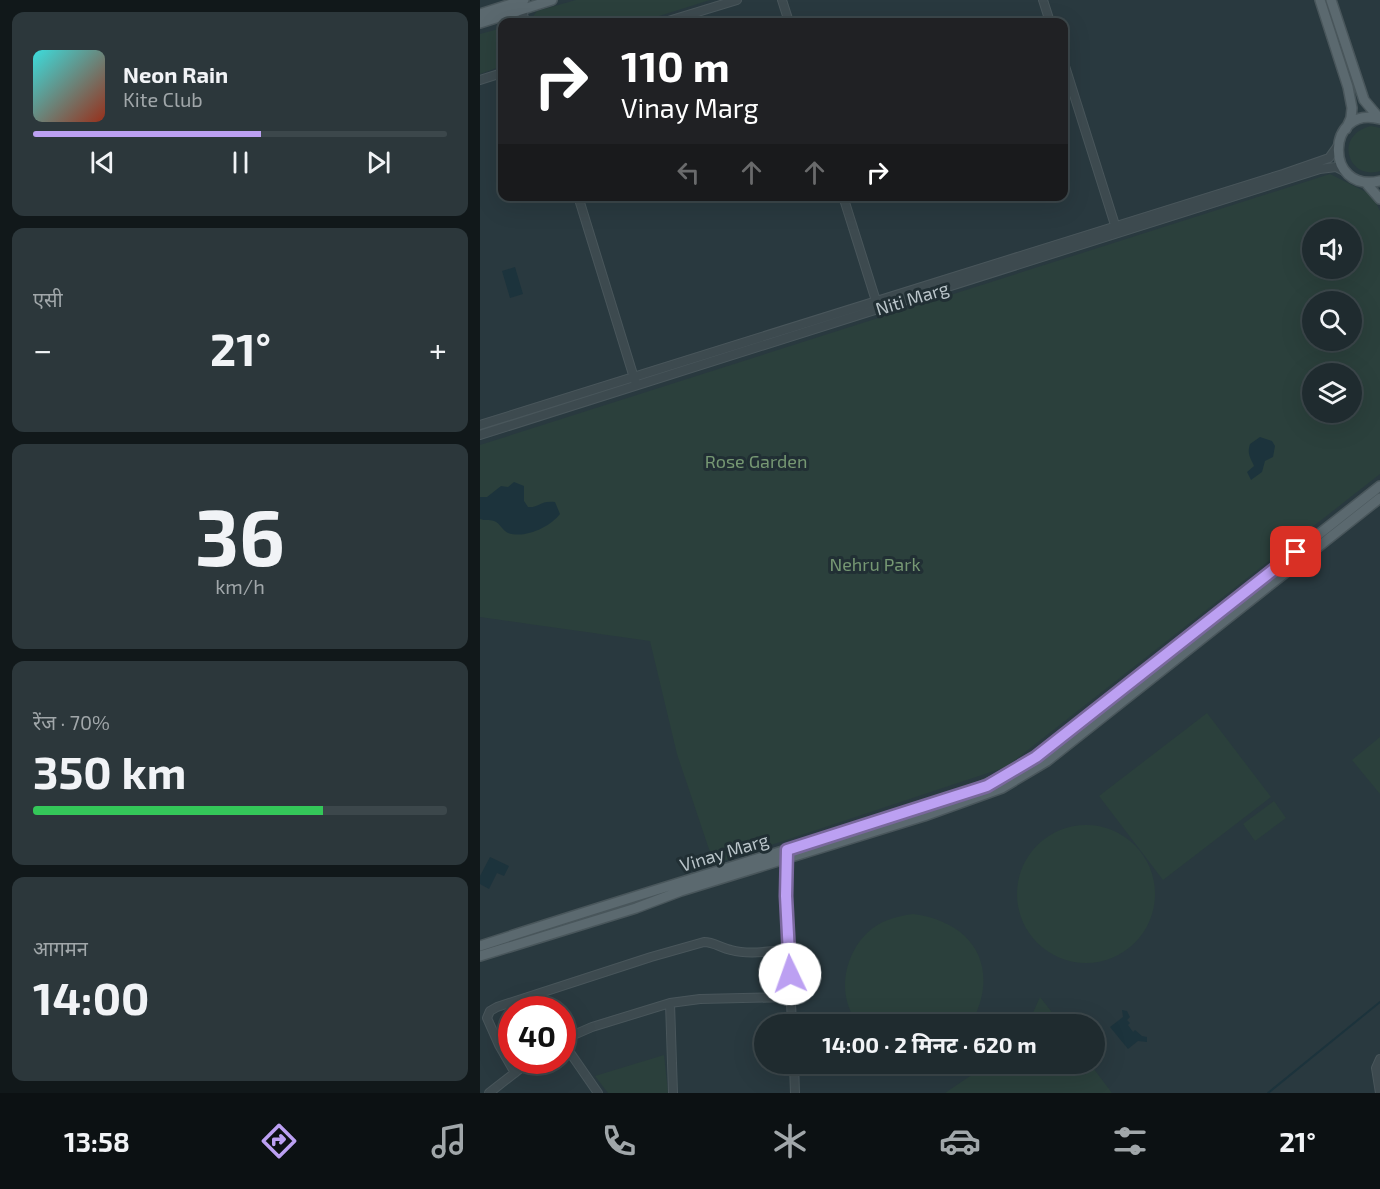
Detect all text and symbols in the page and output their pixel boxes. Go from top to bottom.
text: 110 m [621,40,730,90]
icon: right [522,42,600,120]
text: Neon Rain [123,61,228,87]
text: Kite Club [123,87,203,111]
text: Vinay Marg [621,91,759,123]
icon: previous [86,146,119,179]
icon: pause [224,146,257,179]
icon: next [362,146,395,179]
icon: left [672,156,705,189]
icon: ahead [735,156,768,189]
icon: ahead [798,156,831,189]
icon: right [861,156,894,189]
map controls [1302,219,1362,423]
button: sound [1302,219,1362,279]
street label: Niti Marg [873,276,951,320]
text: एसी [33,287,63,311]
button: search [1302,291,1362,351]
text: 21° [210,321,271,375]
text: − [33,329,52,369]
text: + [429,329,447,369]
button: layers [1302,363,1362,423]
park label: Rose Garden [705,450,807,472]
text: 36 [195,488,285,582]
pin [1270,526,1321,577]
icon: arrive [1279,535,1312,568]
park label: Nehru Park [829,553,921,575]
text: km/h [215,574,265,598]
text: रेंज · 70% [33,710,110,734]
text: 350 km [33,744,186,798]
street label: Vinay Marg [677,828,771,876]
text: आगमन [33,936,88,960]
position arrow [758,942,822,1006]
text: 14:00 [33,970,149,1024]
speed limit sign: 40 [498,996,576,1074]
text: 14:00 · 2 मिनट · 620 m [822,1031,1037,1057]
icon: directions [258,1120,300,1162]
icon: music [428,1120,470,1162]
icon: phone [598,1120,640,1162]
icon: climate [769,1120,811,1162]
icon: car [939,1120,981,1162]
icon: filters [1109,1120,1151,1162]
text: 13:58 [64,1125,130,1157]
text: 21° [1279,1125,1316,1157]

